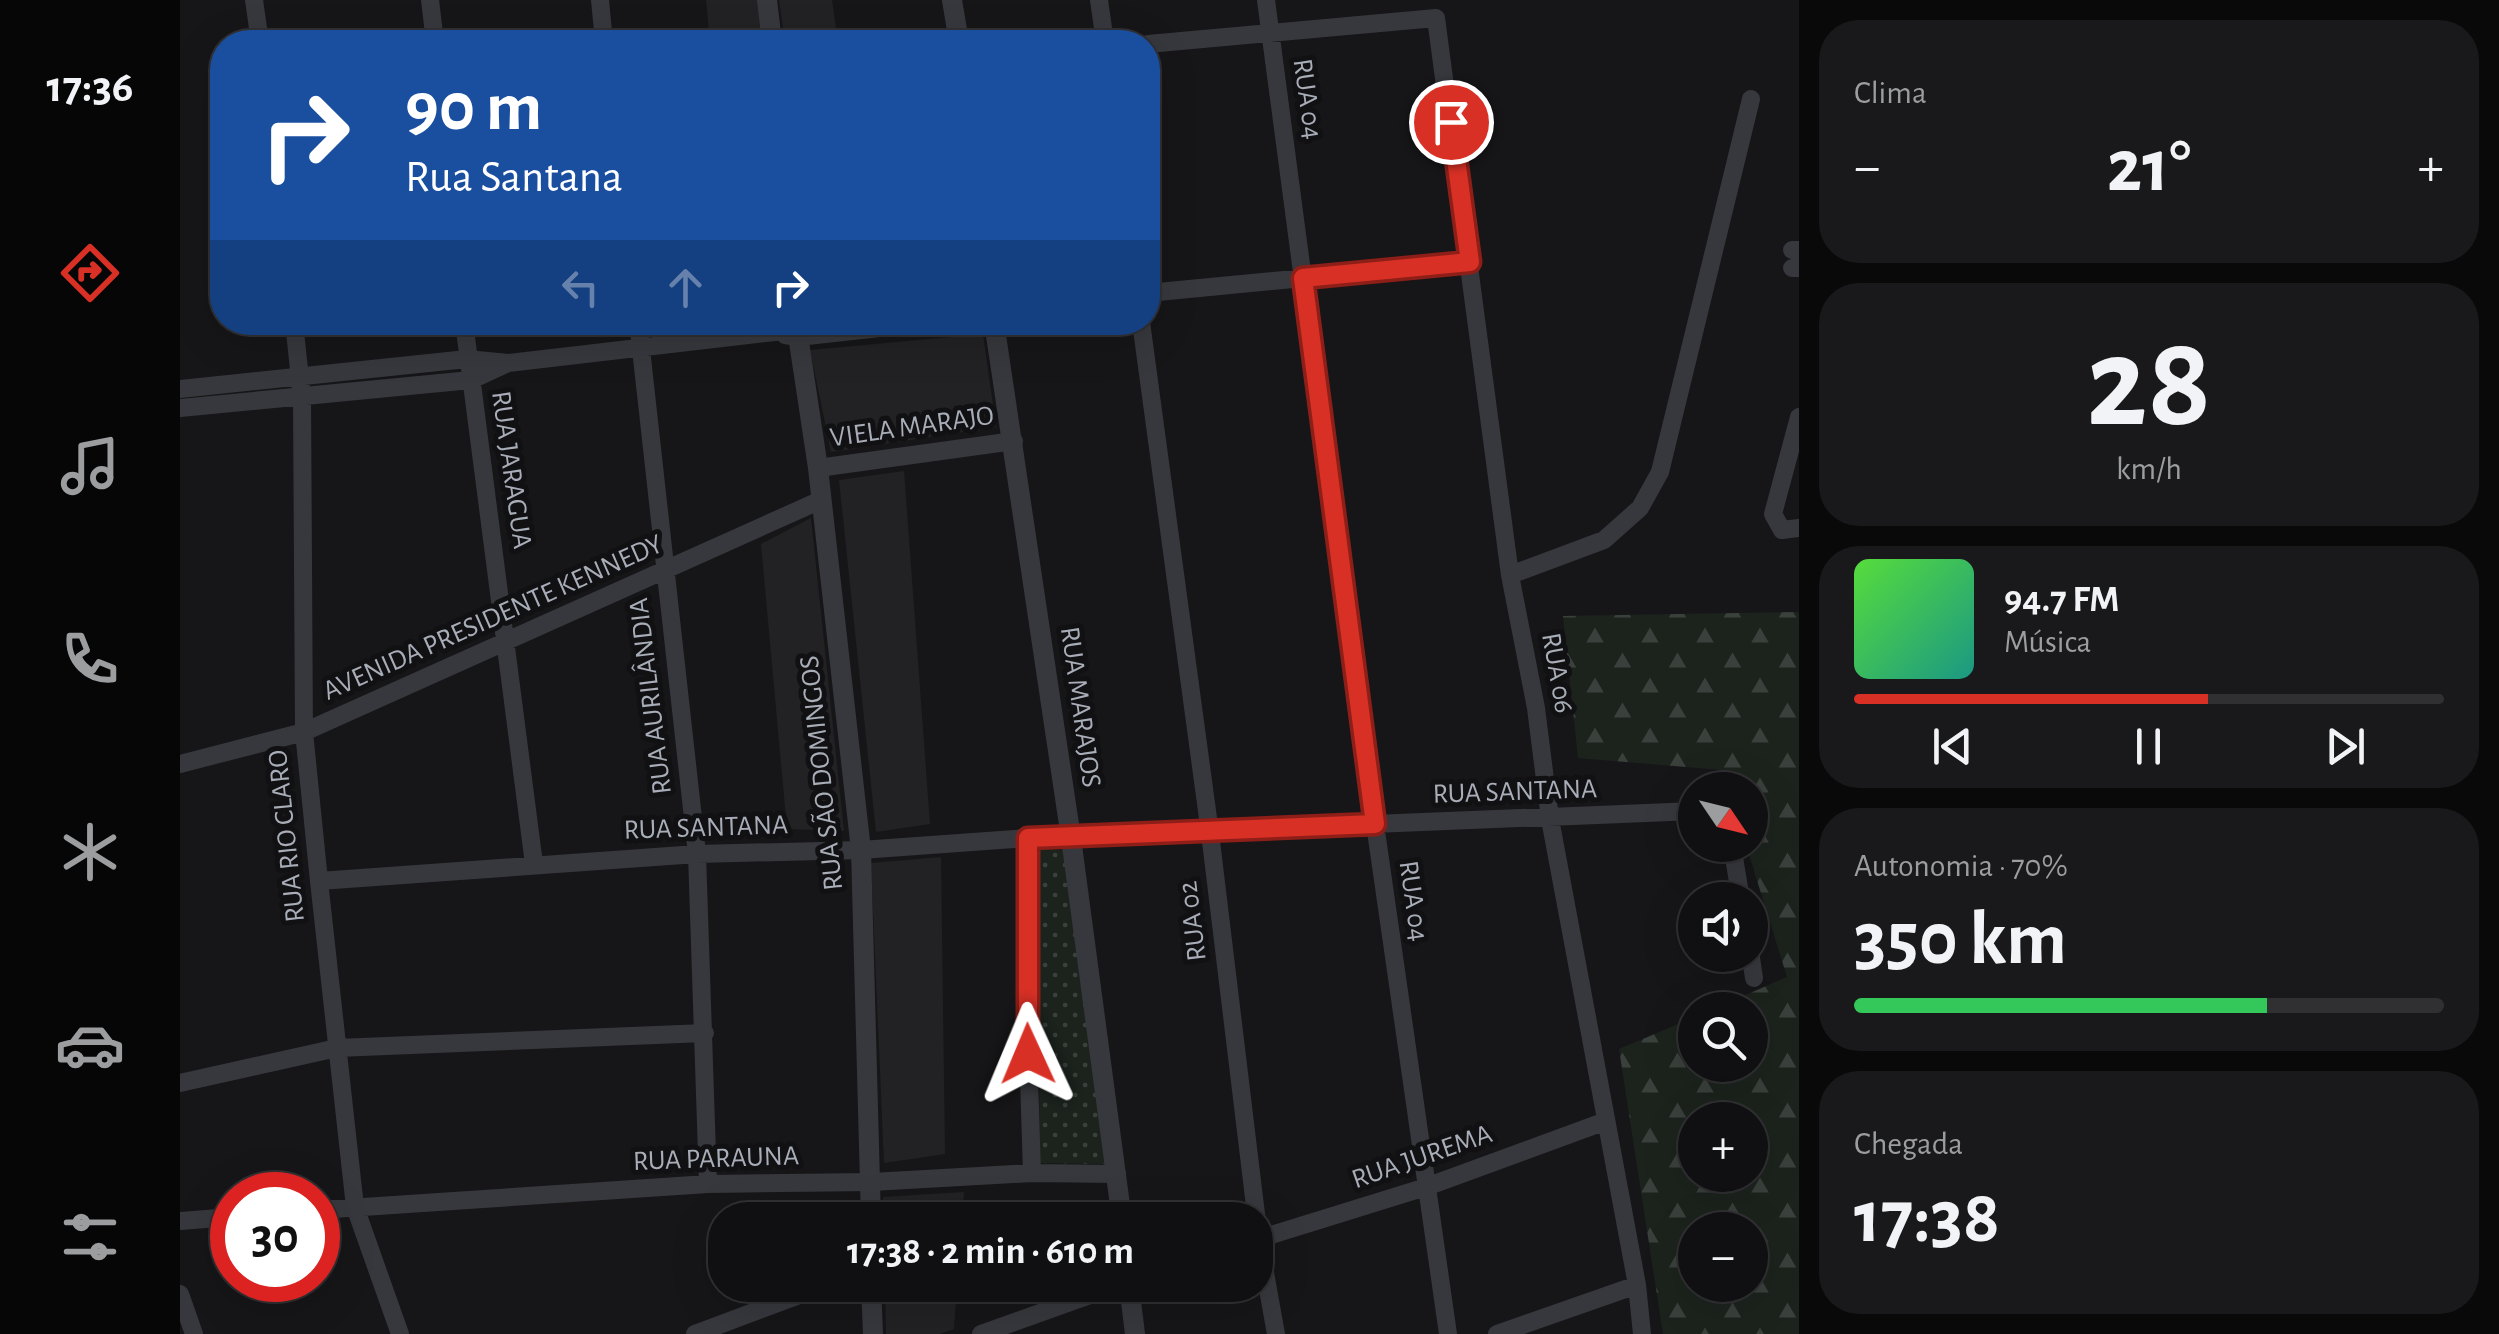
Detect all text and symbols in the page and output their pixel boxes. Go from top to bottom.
street label: RUA 04 [1287,57,1327,141]
text: 17:36 [46,65,134,110]
icon: right [240,70,370,200]
text: 90 m [405,73,542,143]
text: Clima [1854,77,1927,109]
pin [1409,80,1494,165]
icon: arrive [1424,95,1479,150]
text: 21° [2107,130,2191,205]
text: − [1854,140,1880,195]
text: + [2418,140,2444,195]
text: Rua Santana [405,155,623,200]
icon: directions [55,238,125,308]
icon: left [553,260,608,315]
icon: ahead [658,260,713,315]
icon: right [763,260,818,315]
text: 28 [2086,320,2212,450]
street label: RUA JARAGUA [486,389,536,551]
street label: VIELA MARAJO [828,402,996,452]
icon: music [55,431,125,501]
text: km/h [2116,453,2182,485]
street label: AVENIDA PRESIDENTE KENNEDY [319,530,667,706]
text: 94.7 FM [2004,581,2120,619]
street label: RUA AURILÂNDIA [623,596,677,796]
icon: phone [55,624,125,694]
street label: RUA MARAJOS [1055,625,1105,789]
text: Música [2004,626,2091,658]
street label: RUA 06 [1536,631,1578,715]
street label: RUA SÃO DOMINGOS [794,654,848,892]
icon: previous [1925,719,1980,774]
icon: pause [2121,719,2176,774]
icon: next [2318,719,2373,774]
street label: RUA RIO CLARO [264,748,310,924]
north arrow [1678,772,1768,862]
map controls [1678,772,1768,1302]
street label: RUA SANTANA [1432,775,1598,809]
street label: RUA SANTANA [623,811,789,845]
icon: climate [55,817,125,887]
text: Autonomia · 70% [1854,850,2068,882]
street label: RUA 04 [1393,859,1433,943]
street label: RUA 02 [1174,879,1212,963]
button: sound [1678,882,1768,972]
text: 350 km [1854,903,2067,978]
button: search [1678,992,1768,1082]
position arrow [976,1002,1080,1106]
icon: car [55,1010,125,1080]
button: + [1678,1102,1768,1192]
street label: RUA JUREMA [1348,1120,1496,1194]
text: Chegada [1854,1128,1963,1160]
street label: RUA PARAUNA [632,1142,800,1176]
speed limit sign: 30 [210,1172,340,1302]
text: 17:38 [1854,1181,2000,1256]
icon: filters [55,1202,125,1272]
button: − [1678,1212,1768,1302]
text: 17:38 · 2 min · 610 m [847,1233,1134,1271]

